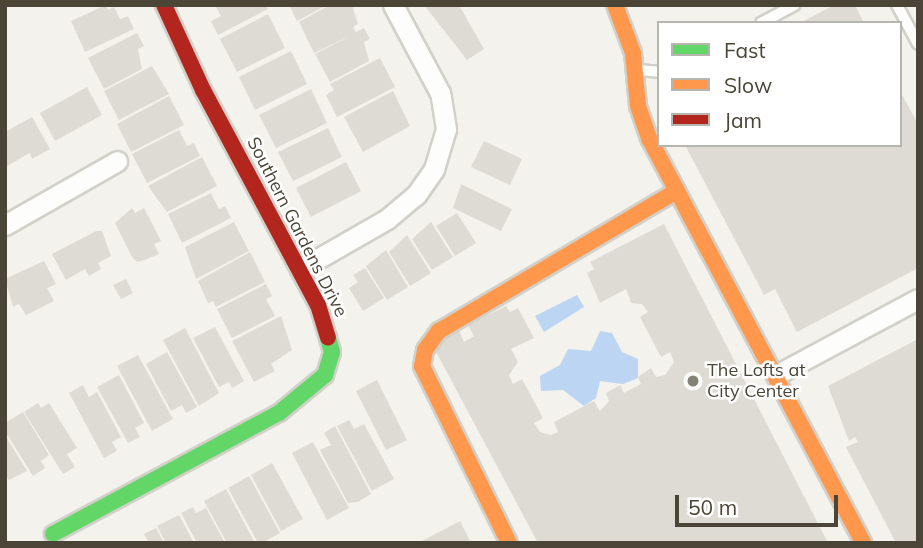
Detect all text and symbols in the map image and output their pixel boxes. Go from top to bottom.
legend [657,21,902,147]
text: Fast [724,37,766,63]
text: Slow [724,72,772,98]
text: Jam [724,107,762,133]
street label: Southern Gardens Drive [242,133,352,321]
place label: The Lofts at City Center [707,360,806,402]
marker: The Lofts at City Center [685,373,701,389]
scale bar [678,482,841,526]
text: 50 m [688,494,737,520]

